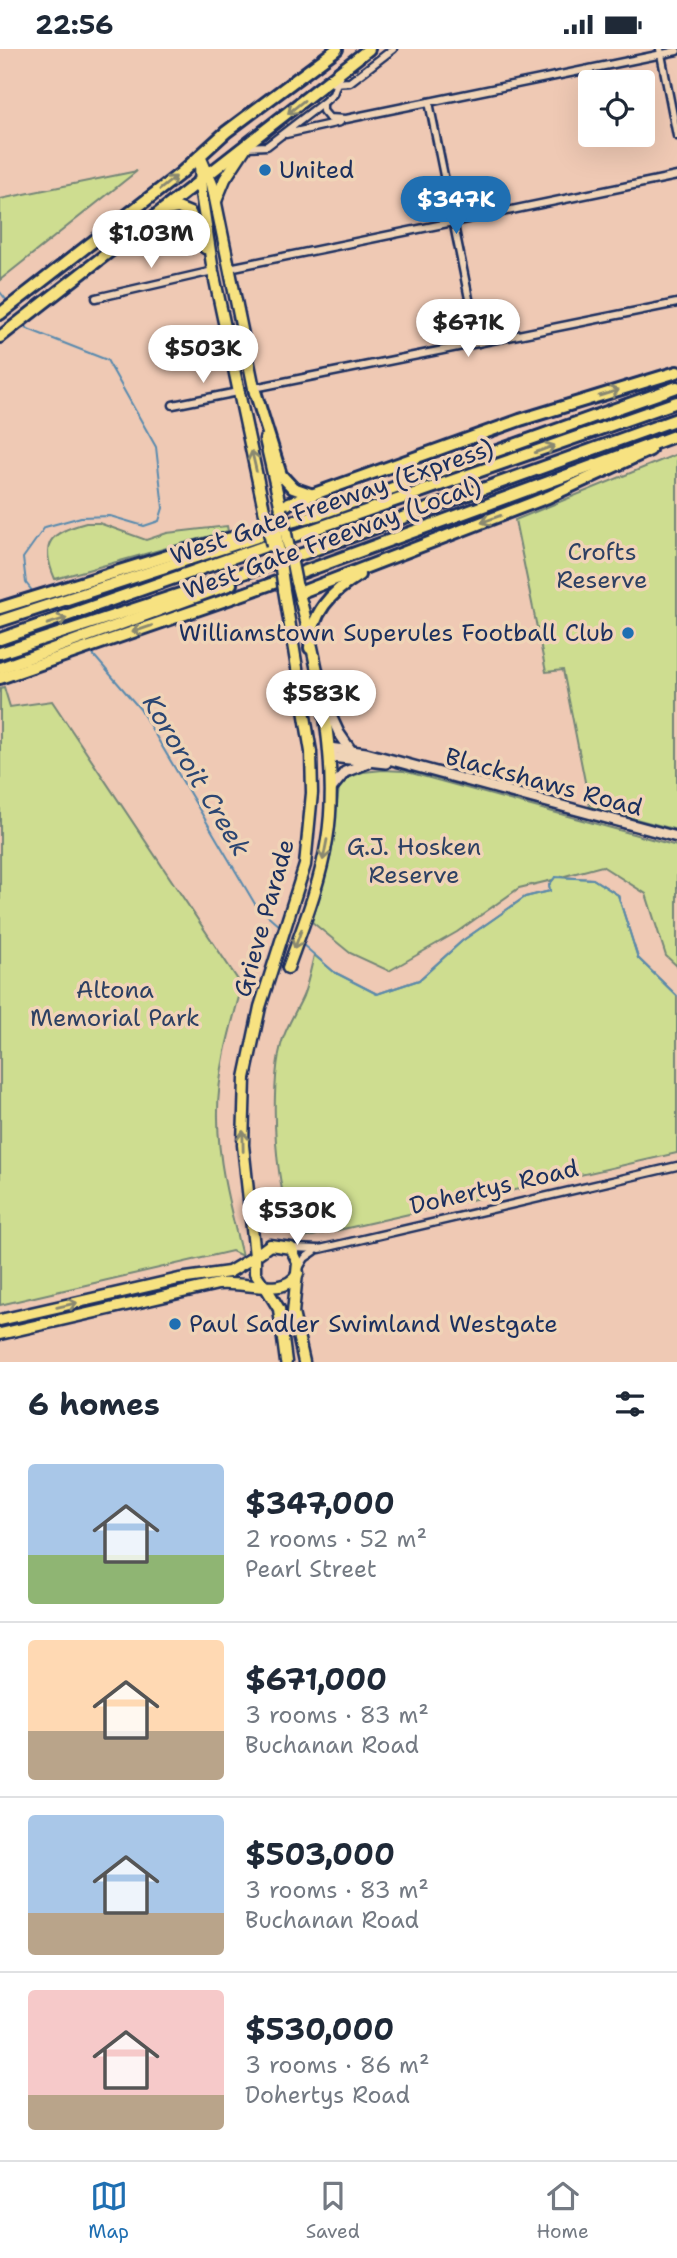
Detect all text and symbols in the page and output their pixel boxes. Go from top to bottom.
text: 22:56 [35,7,113,42]
map controls [578,70,655,147]
button: locate [578,70,655,147]
one-way arrow [288,99,306,114]
place label: United [279,154,354,186]
marker: United [257,162,273,178]
one-way arrow [158,176,176,191]
pin: $347K [407,177,505,236]
text: $347K [417,184,495,214]
pin: $1.03M [94,211,208,270]
text: $1.03M [108,218,194,248]
pin: $671K [419,299,517,359]
text: $671K [432,307,504,337]
pin: $503K [154,325,252,385]
text: $503K [164,333,242,363]
one-way arrow [598,385,620,398]
street label: West Gate Freeway (Express) [166,432,498,572]
one-way arrow [533,442,555,454]
one-way arrow [247,450,260,473]
street label: West Gate Freeway (Local) [179,469,485,607]
one-way arrow [480,513,502,526]
park label: Crofts Reserve [556,536,648,596]
one-way arrow [45,614,67,626]
place label: Williamstown Superules Football Club [179,617,614,649]
one-way arrow [132,624,154,636]
marker: Williamstown Superules Football Club [620,625,636,641]
pin: $583K [272,671,370,730]
text: $583K [282,678,360,708]
water label: Kororoit Creek [135,687,259,863]
street label: Blackshaws Road [442,740,646,824]
park label: G.J. Hosken Reserve [347,831,481,891]
street label: Grieve Parade [226,835,302,1001]
one-way arrow [317,838,331,861]
one-way arrow [291,928,304,950]
park label: Altona Memorial Park [30,974,200,1034]
one-way arrow [236,1129,250,1152]
street label: Dohertys Road [406,1152,582,1222]
pin: $530K [248,1187,346,1247]
text: $530K [258,1195,336,1225]
one-way arrow [55,1298,77,1311]
place label: Paul Sadler Swimland Westgate [189,1308,558,1340]
marker: Paul Sadler Swimland Westgate [167,1316,183,1332]
text: 6 homes [28,1384,160,1425]
icon: filters [611,1385,649,1423]
text: $347,000 [245,1483,395,1524]
icon: home [84,1492,168,1576]
text: 2 rooms · 52 m² [245,1524,427,1554]
text: Pearl Street [245,1554,377,1584]
text: $671,000 [245,1659,387,1700]
icon: home [84,1668,168,1752]
text: 3 rooms · 83 m² [245,1700,429,1730]
text: Buchanan Road [245,1730,419,1760]
text: $503,000 [245,1834,395,1875]
icon: home [84,1843,168,1927]
text: 3 rooms · 83 m² [245,1875,429,1905]
text: Buchanan Road [245,1905,419,1935]
text: $530,000 [245,2009,394,2050]
icon: home [84,2018,168,2102]
text: 3 rooms · 86 m² [245,2050,430,2080]
text: Dohertys Road [245,2080,410,2110]
tab: Map [88,2177,129,2244]
tab: Saved [306,2177,360,2244]
tab: Home [536,2177,589,2244]

